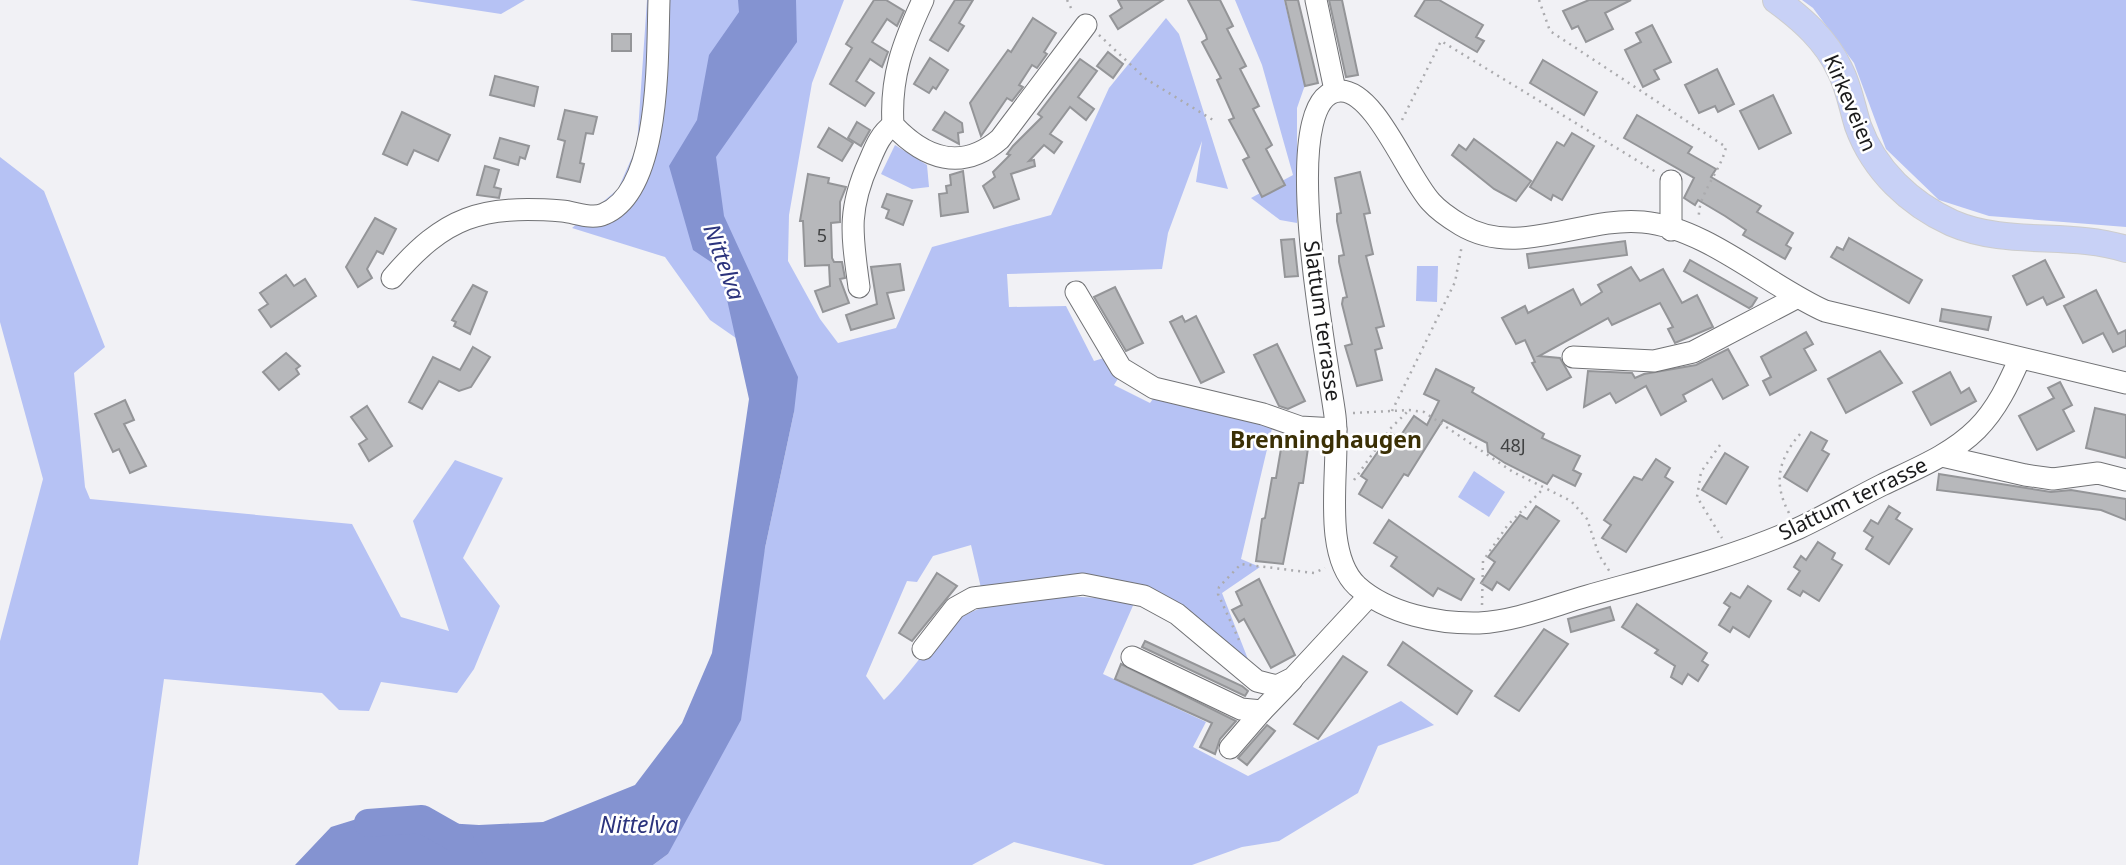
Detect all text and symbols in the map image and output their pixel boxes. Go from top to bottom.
street label: Kirkeveien [1818,50,1884,155]
water label: Nittelva [696,219,753,304]
house number: 5 [817,223,827,247]
street label: Slattum terrasse [1298,239,1348,403]
district label: Brenninghaugen [1230,423,1422,455]
house number: 48J [1500,433,1526,457]
street label: Slattum terrasse [1774,450,1932,546]
water label: Nittelva [600,808,678,840]

